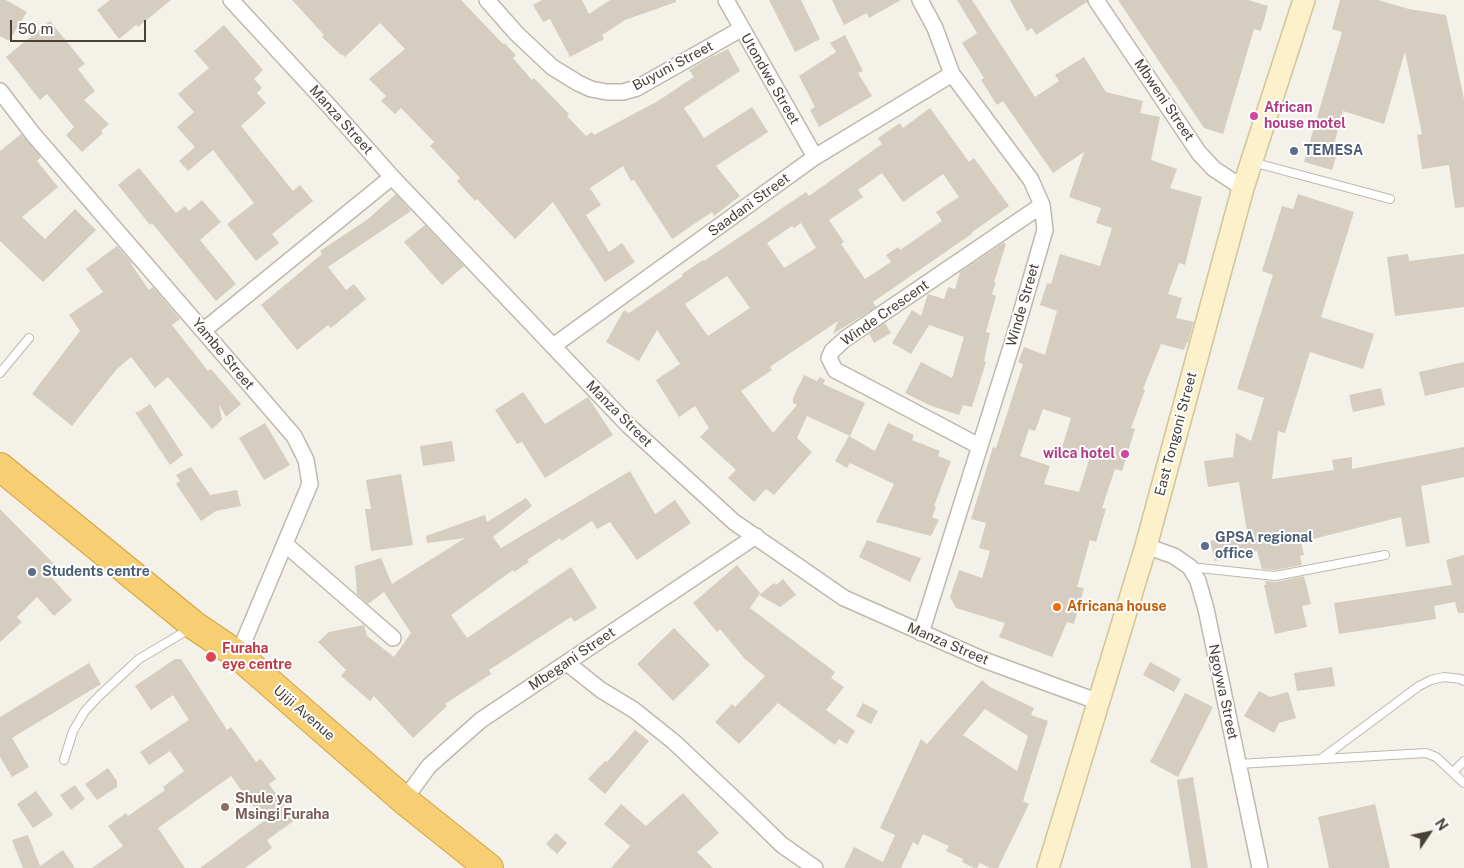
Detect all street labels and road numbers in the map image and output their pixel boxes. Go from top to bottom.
street label: Utondwe Street [737,30,803,128]
street label: Buyuni Street [630,38,716,94]
street label: Mbweni Street [1130,56,1198,144]
street label: Manza Street [306,82,376,158]
street label: Saadani Street [705,170,793,240]
street label: Winde Street [1003,262,1043,348]
street label: Winde Crescent [838,276,932,350]
street label: Yambe Street [188,315,258,393]
street label: East Tongoni Street [1151,370,1201,498]
street label: Manza Street [582,377,656,451]
street label: Manza Street [905,619,991,669]
street label: Mbegani Street [526,624,618,694]
street label: Ngoywa Street [1205,643,1241,741]
street label: Ujiji Avenue [270,682,338,744]

